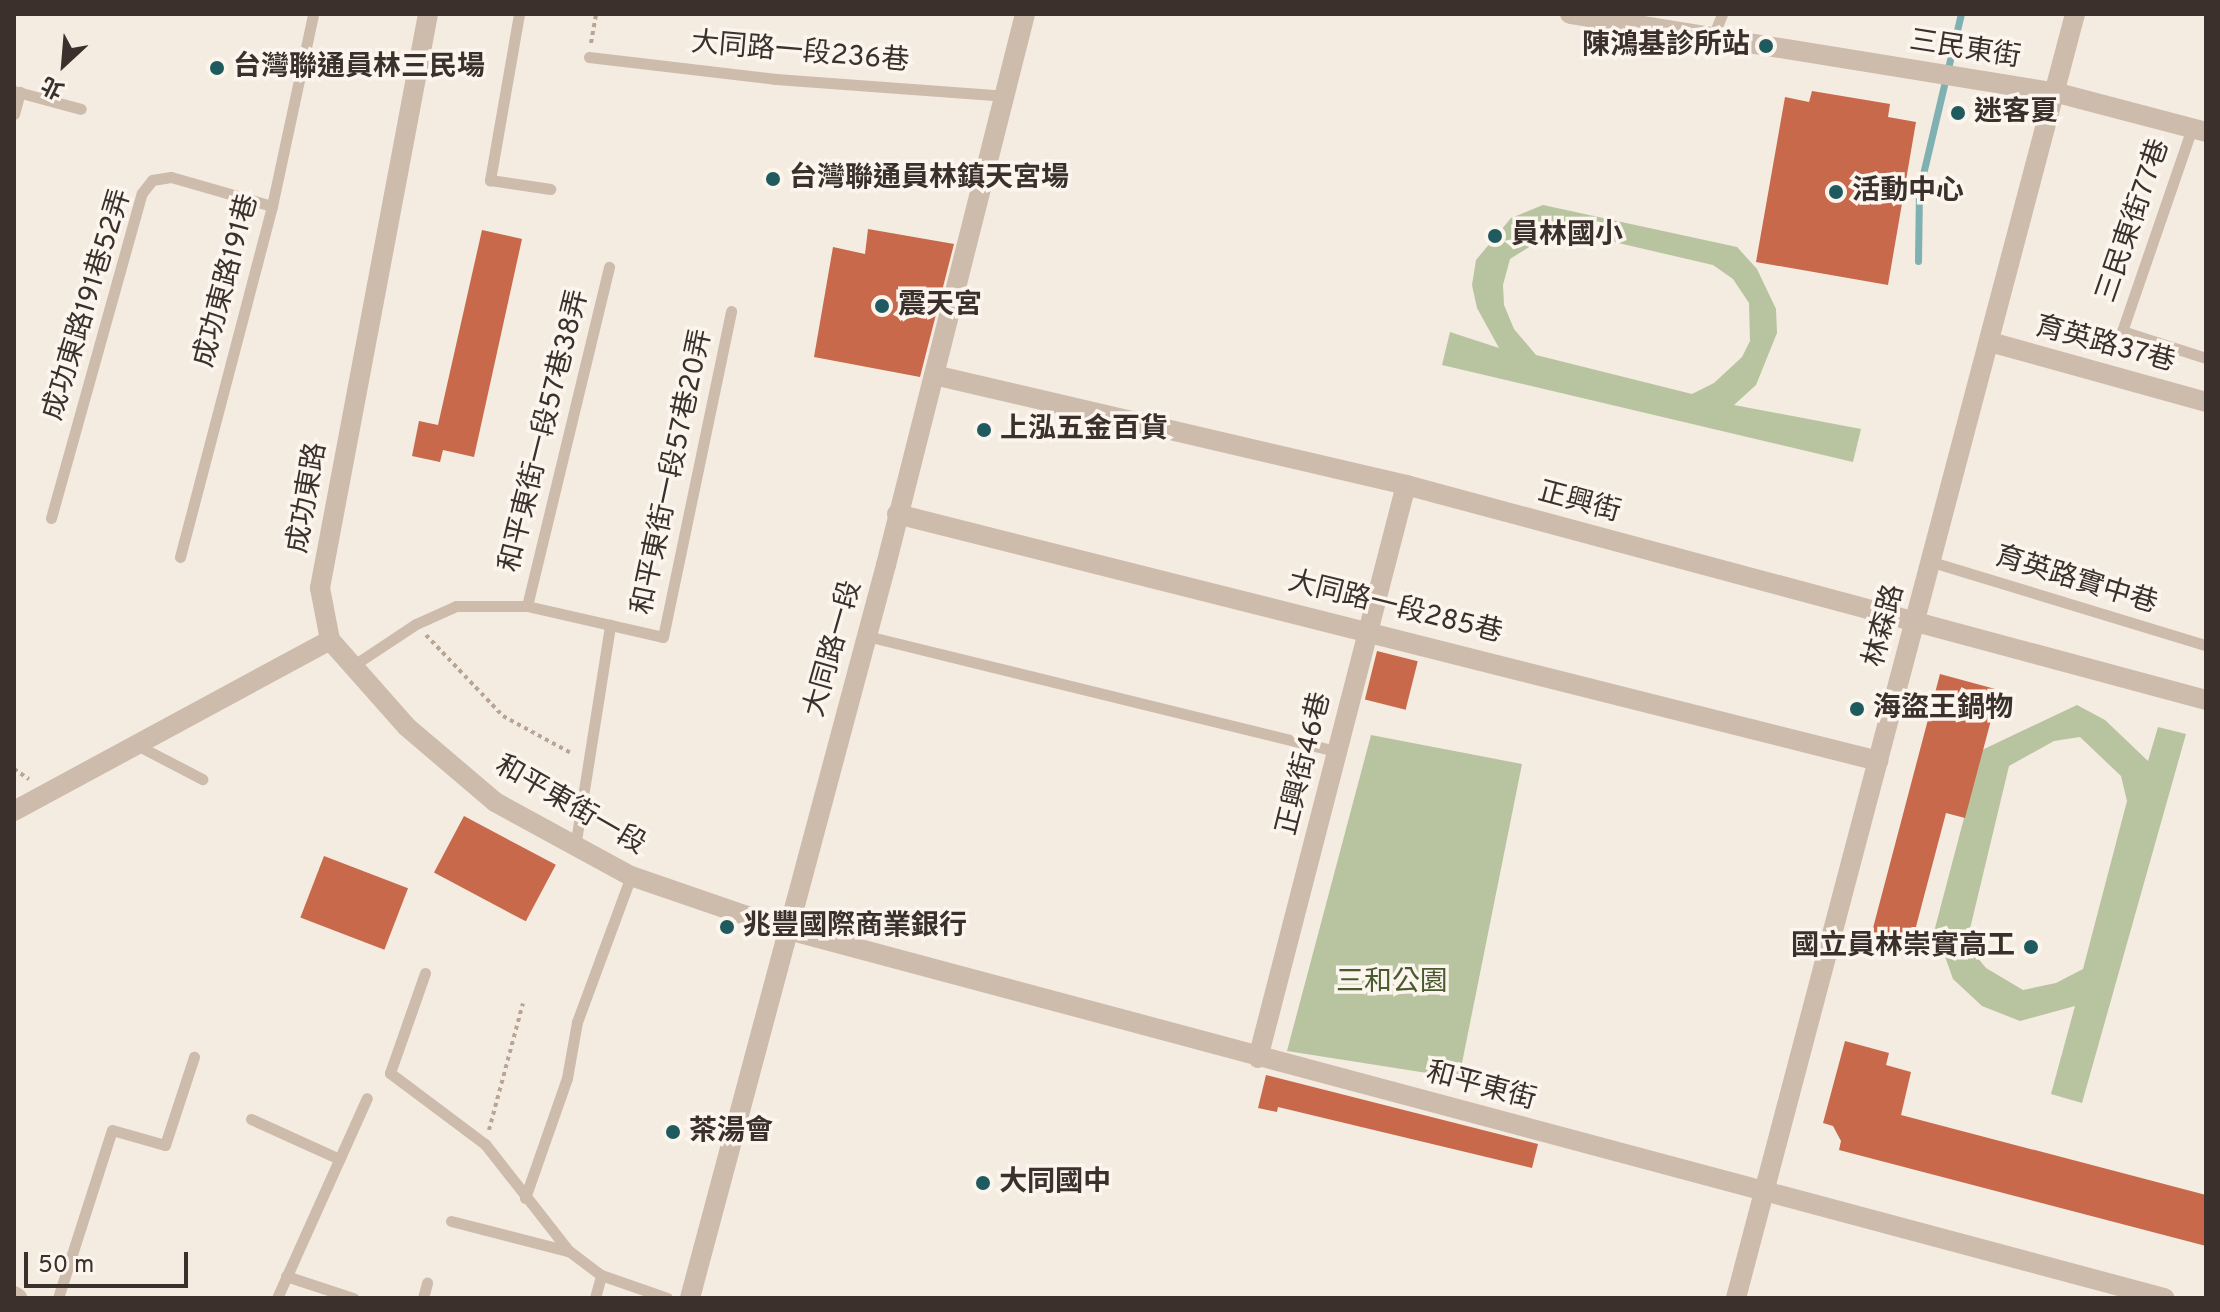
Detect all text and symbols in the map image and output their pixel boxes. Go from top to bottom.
north arrow [24,24,104,104]
street label: 三民東街 [1907,25,2023,75]
street label: 大同路一段236巷 [690,27,910,79]
place label: 陳鴻基診所站 [1582,29,1750,63]
marker: 陳鴻基診所站 [1757,37,1775,55]
place label: 台灣聯通員林三民場 [233,51,485,85]
marker: 台灣聯通員林三民場 [208,59,226,77]
text: 北 [37,69,69,103]
place label: 迷客夏 [1974,96,2058,130]
marker: 迷客夏 [1949,104,1967,122]
street label: 三民東街77巷 [2090,135,2178,307]
place label: 台灣聯通員林鎮天宮場 [789,162,1069,196]
marker: 台灣聯通員林鎮天宮場 [764,170,782,188]
place label: 活動中心 [1852,175,1964,209]
marker: 活動中心 [1827,183,1845,201]
street label: 成功東路191巷52弄 [37,185,139,425]
street label: 成功東路191巷 [188,191,266,371]
place label: 員林國小 [1511,219,1623,253]
marker: 員林國小 [1486,227,1504,245]
street label: 和平東街一段57巷38弄 [494,286,596,576]
place label: 震天宮 [898,289,982,323]
marker: 震天宮 [873,297,891,315]
street label: 育英路37巷 [2031,310,2179,380]
street label: 和平東街一段57巷20弄 [626,326,720,618]
place label: 上泓五金百貨 [1000,413,1168,447]
marker: 上泓五金百貨 [975,421,993,439]
street label: 成功東路 [282,440,334,556]
street label: 正興街 [1534,476,1624,530]
street label: 育英路實中巷 [1991,540,2161,622]
street label: 大同路一段285巷 [1284,565,1506,651]
street label: 大同路一段 [799,577,869,721]
street label: 林森路 [1858,581,1912,671]
street label: 正興街46巷 [1271,689,1339,839]
place label: 海盜王鍋物 [1873,692,2013,726]
marker: 海盜王鍋物 [1848,700,1866,718]
street label: 和平東街一段 [489,749,651,863]
place label: 兆豐國際商業銀行 [743,910,967,944]
marker: 兆豐國際商業銀行 [718,918,736,936]
place label: 國立員林崇實高工 [1791,930,2015,964]
marker: 國立員林崇實高工 [2022,938,2040,956]
park label: 三和公園 [1336,966,1448,1000]
street label: 和平東街 [1423,1056,1539,1118]
place label: 茶湯會 [689,1115,773,1149]
marker: 茶湯會 [664,1123,682,1141]
place label: 大同國中 [999,1166,1111,1200]
marker: 大同國中 [974,1174,992,1192]
scale bar [28,1236,192,1286]
text: 50 m [38,1251,94,1281]

